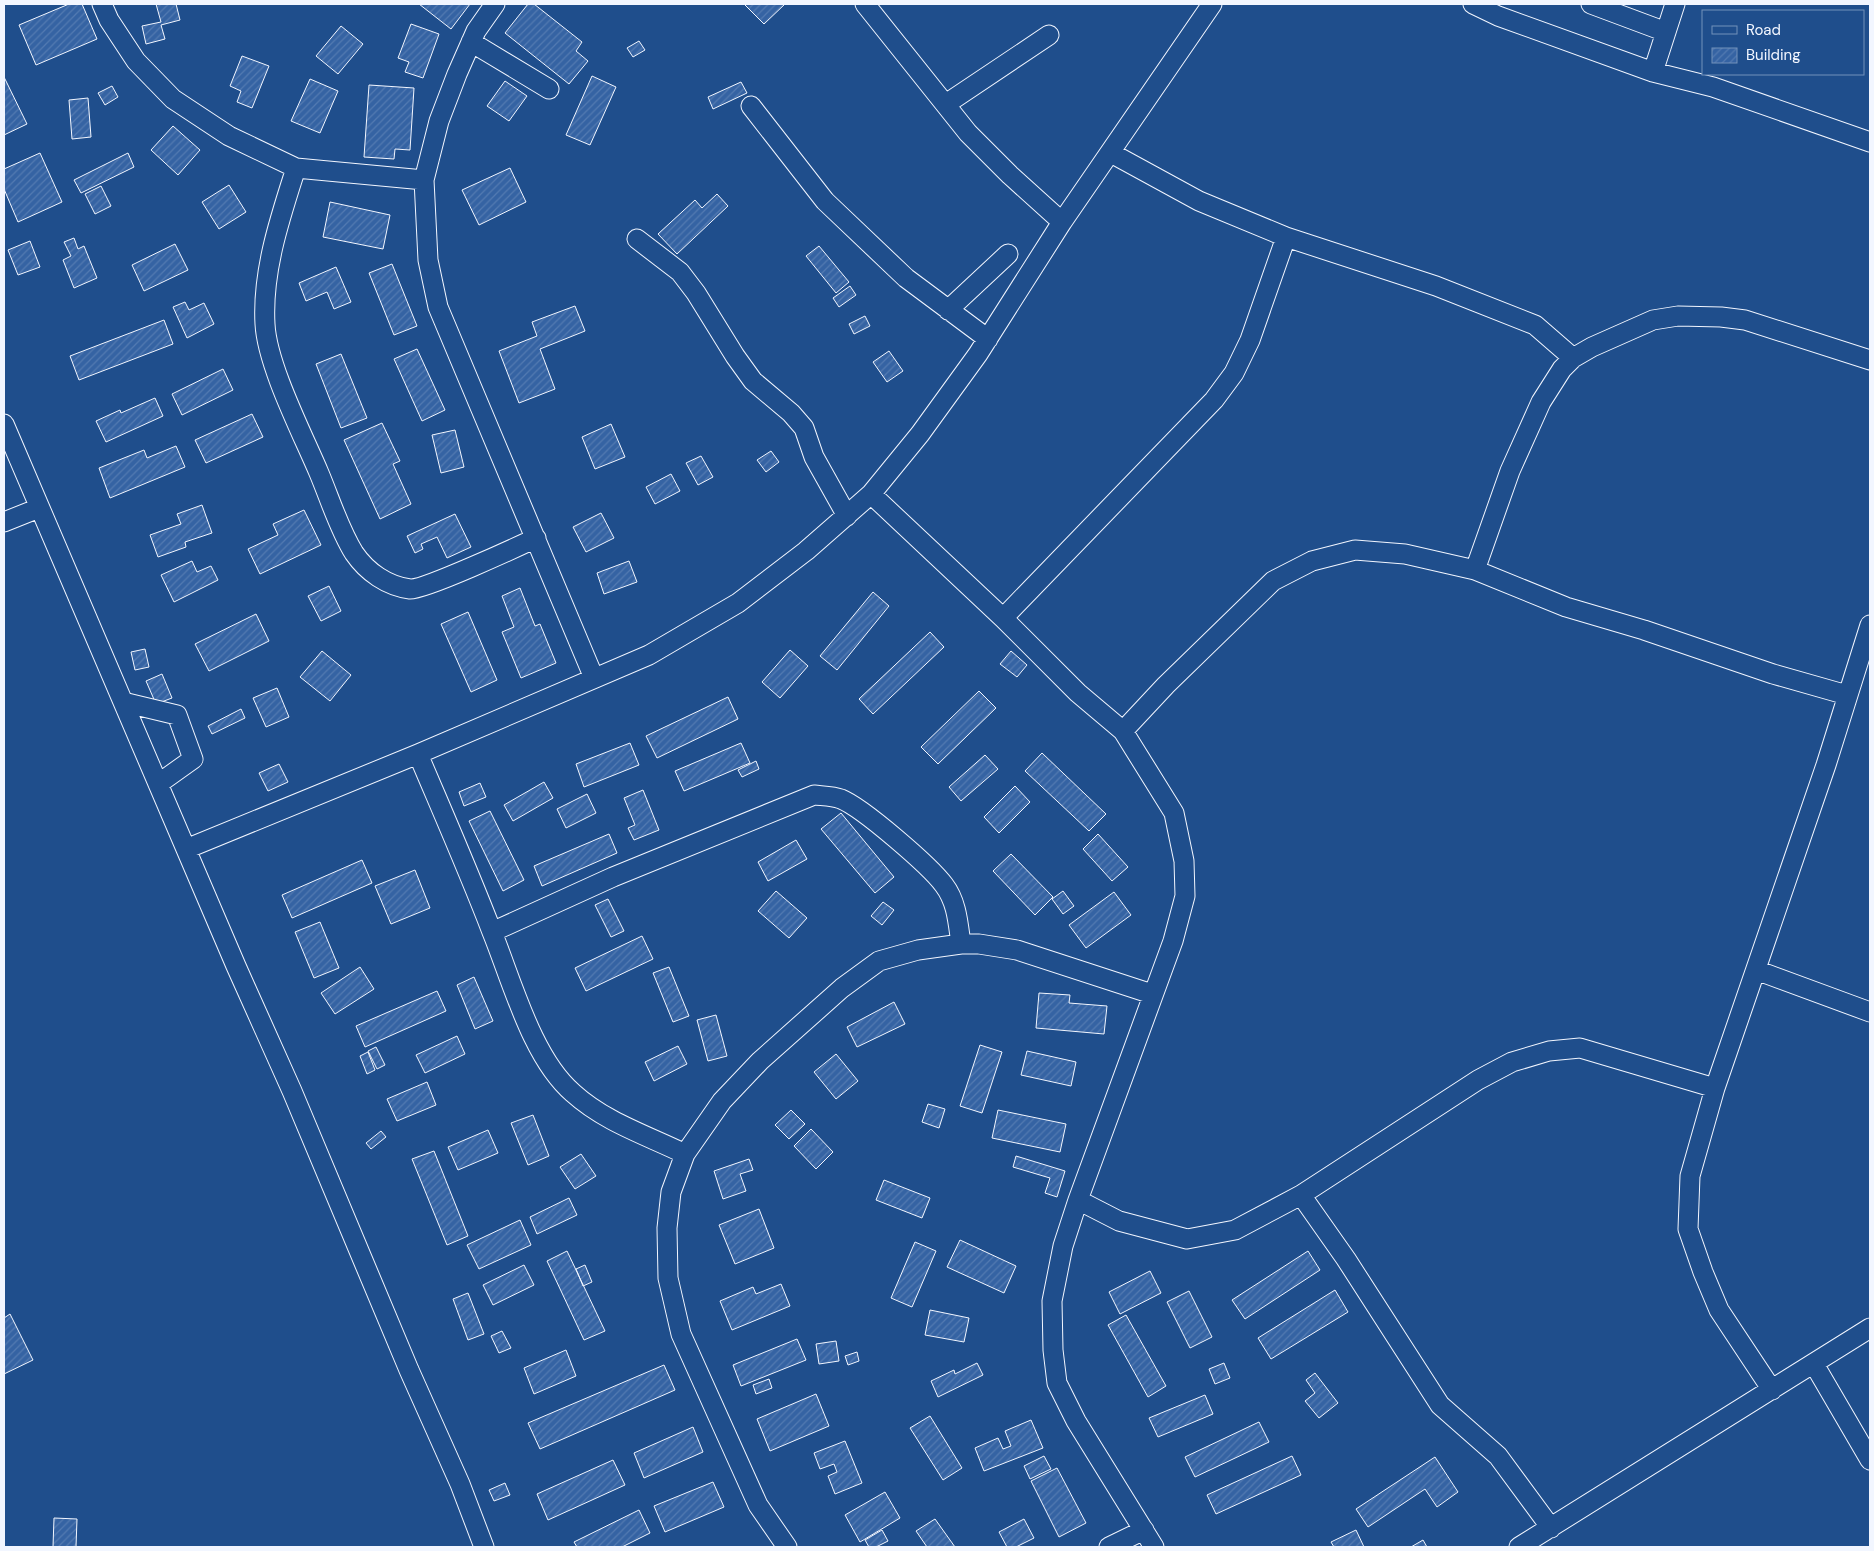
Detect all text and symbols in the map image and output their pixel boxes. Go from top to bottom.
legend [1702,10,1864,75]
text: Road [1746,20,1781,40]
text: Building [1746,45,1801,65]

